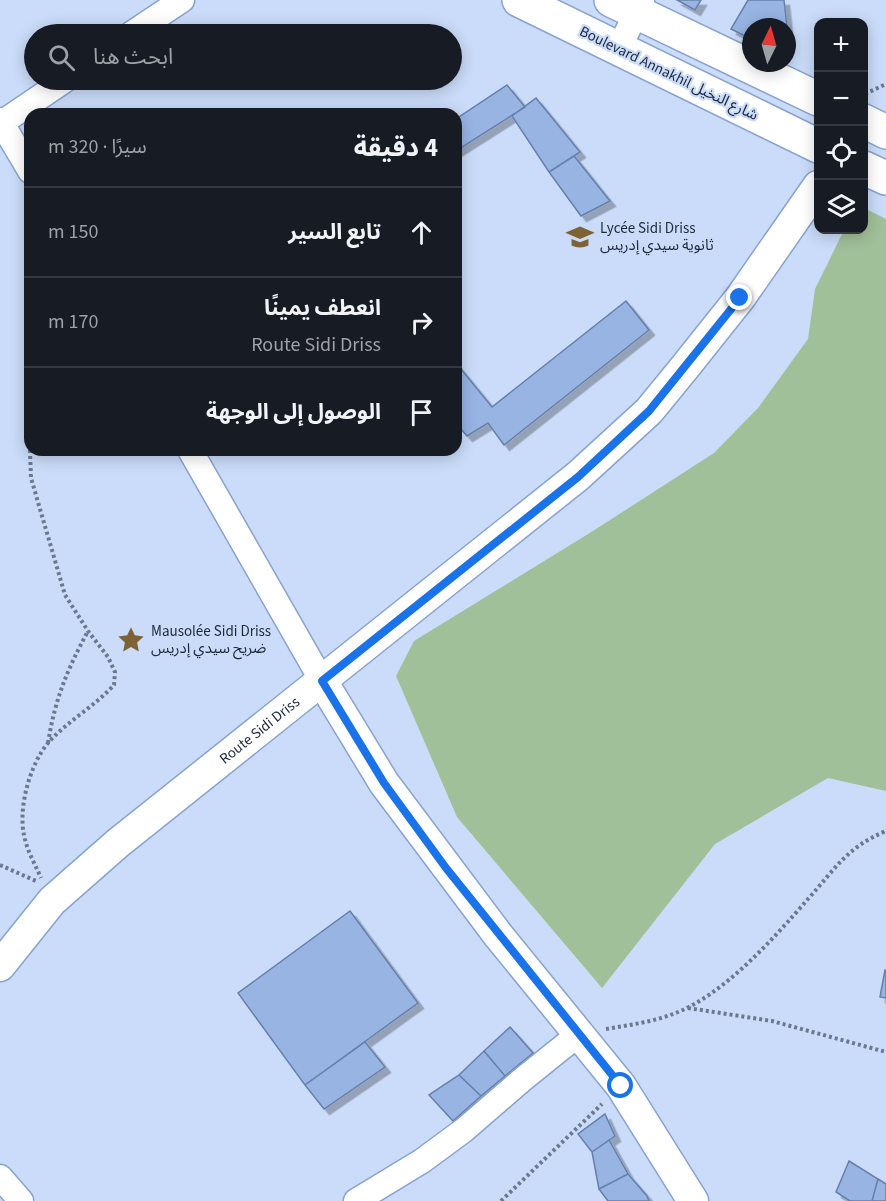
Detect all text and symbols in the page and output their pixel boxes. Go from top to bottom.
north arrow [742,18,796,72]
map controls [814,18,868,234]
button: + [814,18,868,72]
street label: Boulevard Annakhil شارع النخيل [576,21,762,127]
search box [24,24,462,90]
icon: search [45,41,78,74]
text: ابحث هنا [93,41,173,73]
button: − [814,72,868,126]
button: locate [814,126,868,180]
text: 4 دقيقة [354,129,438,166]
text: سيرًا · 320 m [48,133,147,161]
button: layers [814,180,868,234]
text: تابع السير [288,216,381,248]
icon: ahead [405,216,438,249]
text: 150 m [48,218,98,246]
place label: Lycée Sidi Driss ثانوية سيدي إدريس [600,218,714,256]
school or university icon: Lycée Sidi Driss ثانوية سيدي إدريس [565,222,595,252]
route end [726,284,752,310]
text: انعطف يمينًا [264,292,381,324]
icon: right [405,306,438,339]
text: 170 m [48,308,98,336]
text: Route Sidi Driss [251,331,381,359]
text: الوصول إلى الوجهة [206,396,381,428]
icon: arrive [405,396,438,429]
place label: Mausolée Sidi Driss ضريح سيدي إدريس [151,621,271,660]
place icon: Mausolée Sidi Driss ضريح سيدي إدريس [116,625,146,655]
street label: Route Sidi Driss [215,692,304,769]
route start [607,1072,633,1098]

